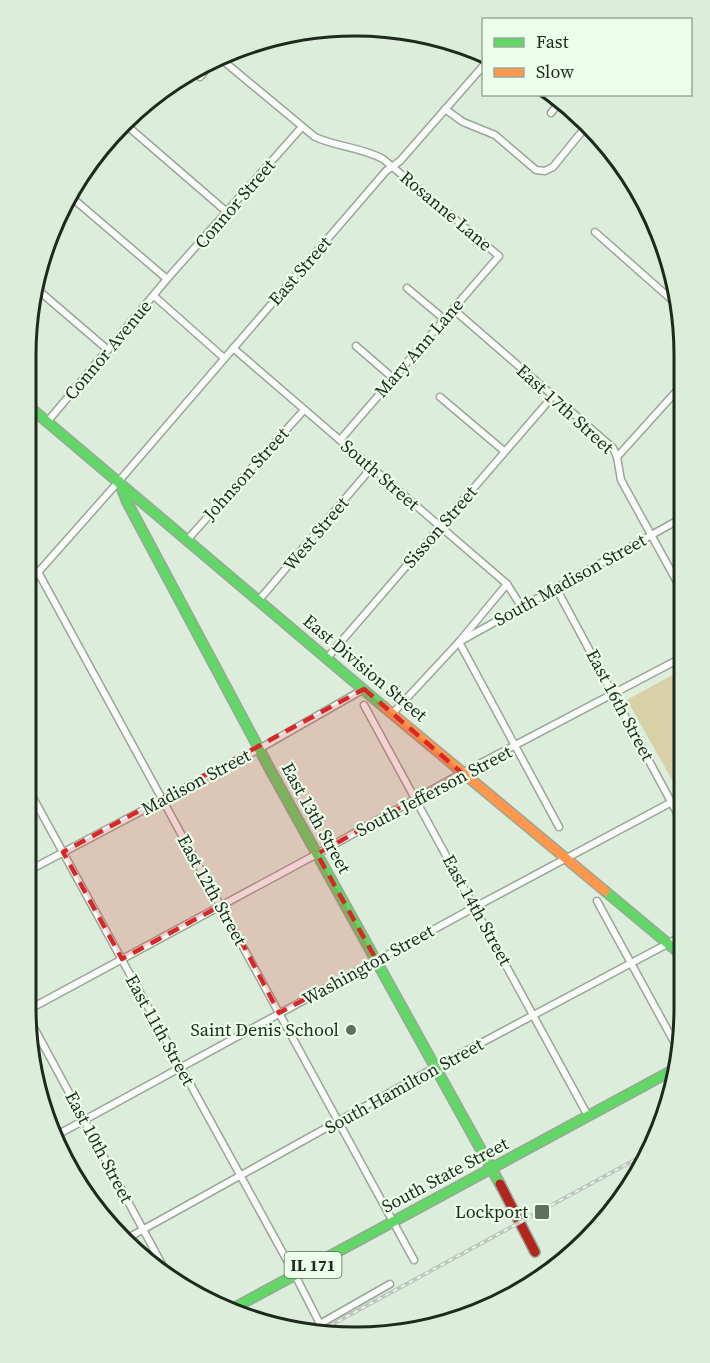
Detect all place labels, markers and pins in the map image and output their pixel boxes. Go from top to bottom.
place label: Saint Denis School [191,1017,339,1042]
marker: Saint Denis School [344,1023,358,1037]
place label: Lockport [455,1199,528,1224]
marker: Lockport [533,1203,551,1221]

